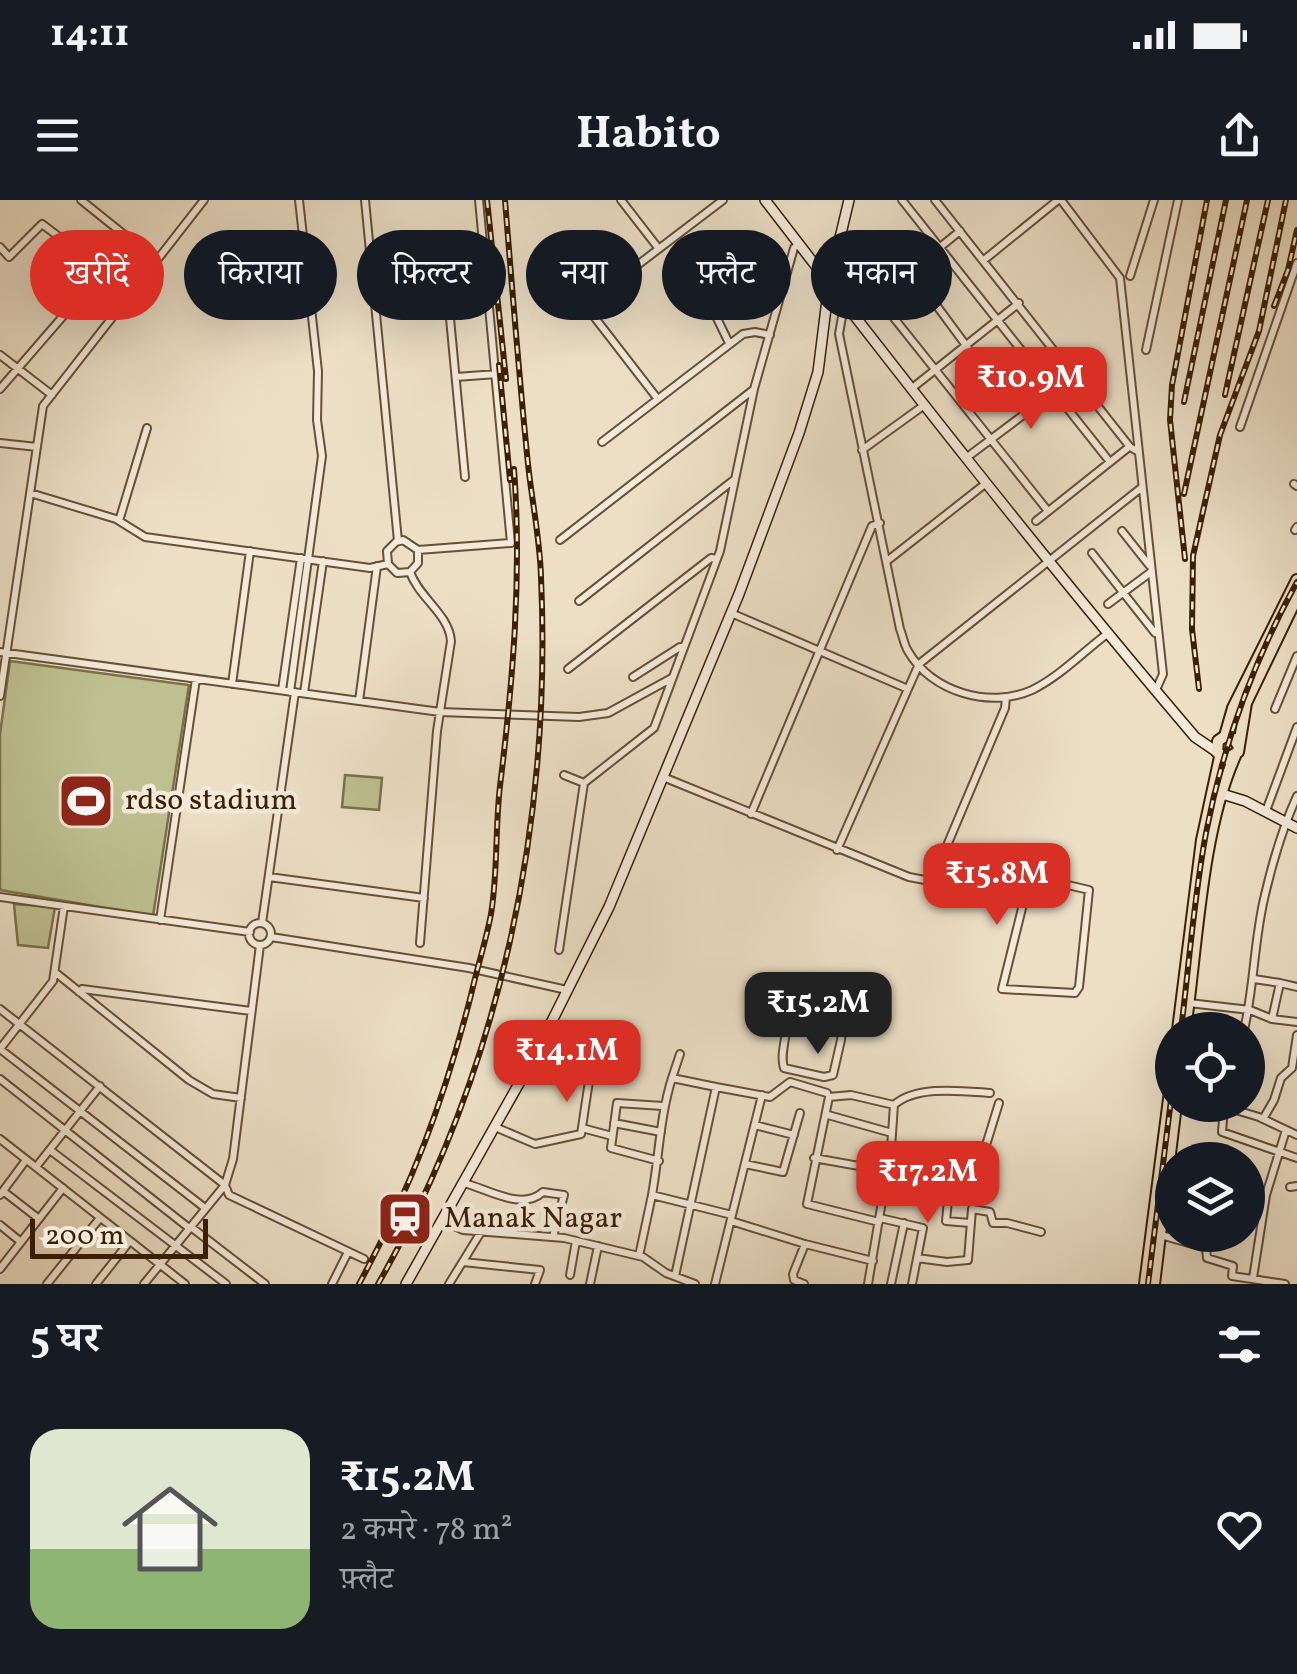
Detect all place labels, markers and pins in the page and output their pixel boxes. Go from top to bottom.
pin: ₹10.9M [950,347,1112,432]
sports icon: rdso stadium [56,771,116,831]
place label: rdso stadium [125,780,297,822]
pin: ₹15.8M [916,843,1078,928]
pin: ₹15.2M [737,972,899,1057]
pin: ₹14.1M [486,1020,648,1105]
pin: ₹17.2M [847,1141,1009,1226]
station icon: Manak Nagar [375,1189,435,1249]
place label: Manak Nagar [444,1198,622,1240]

